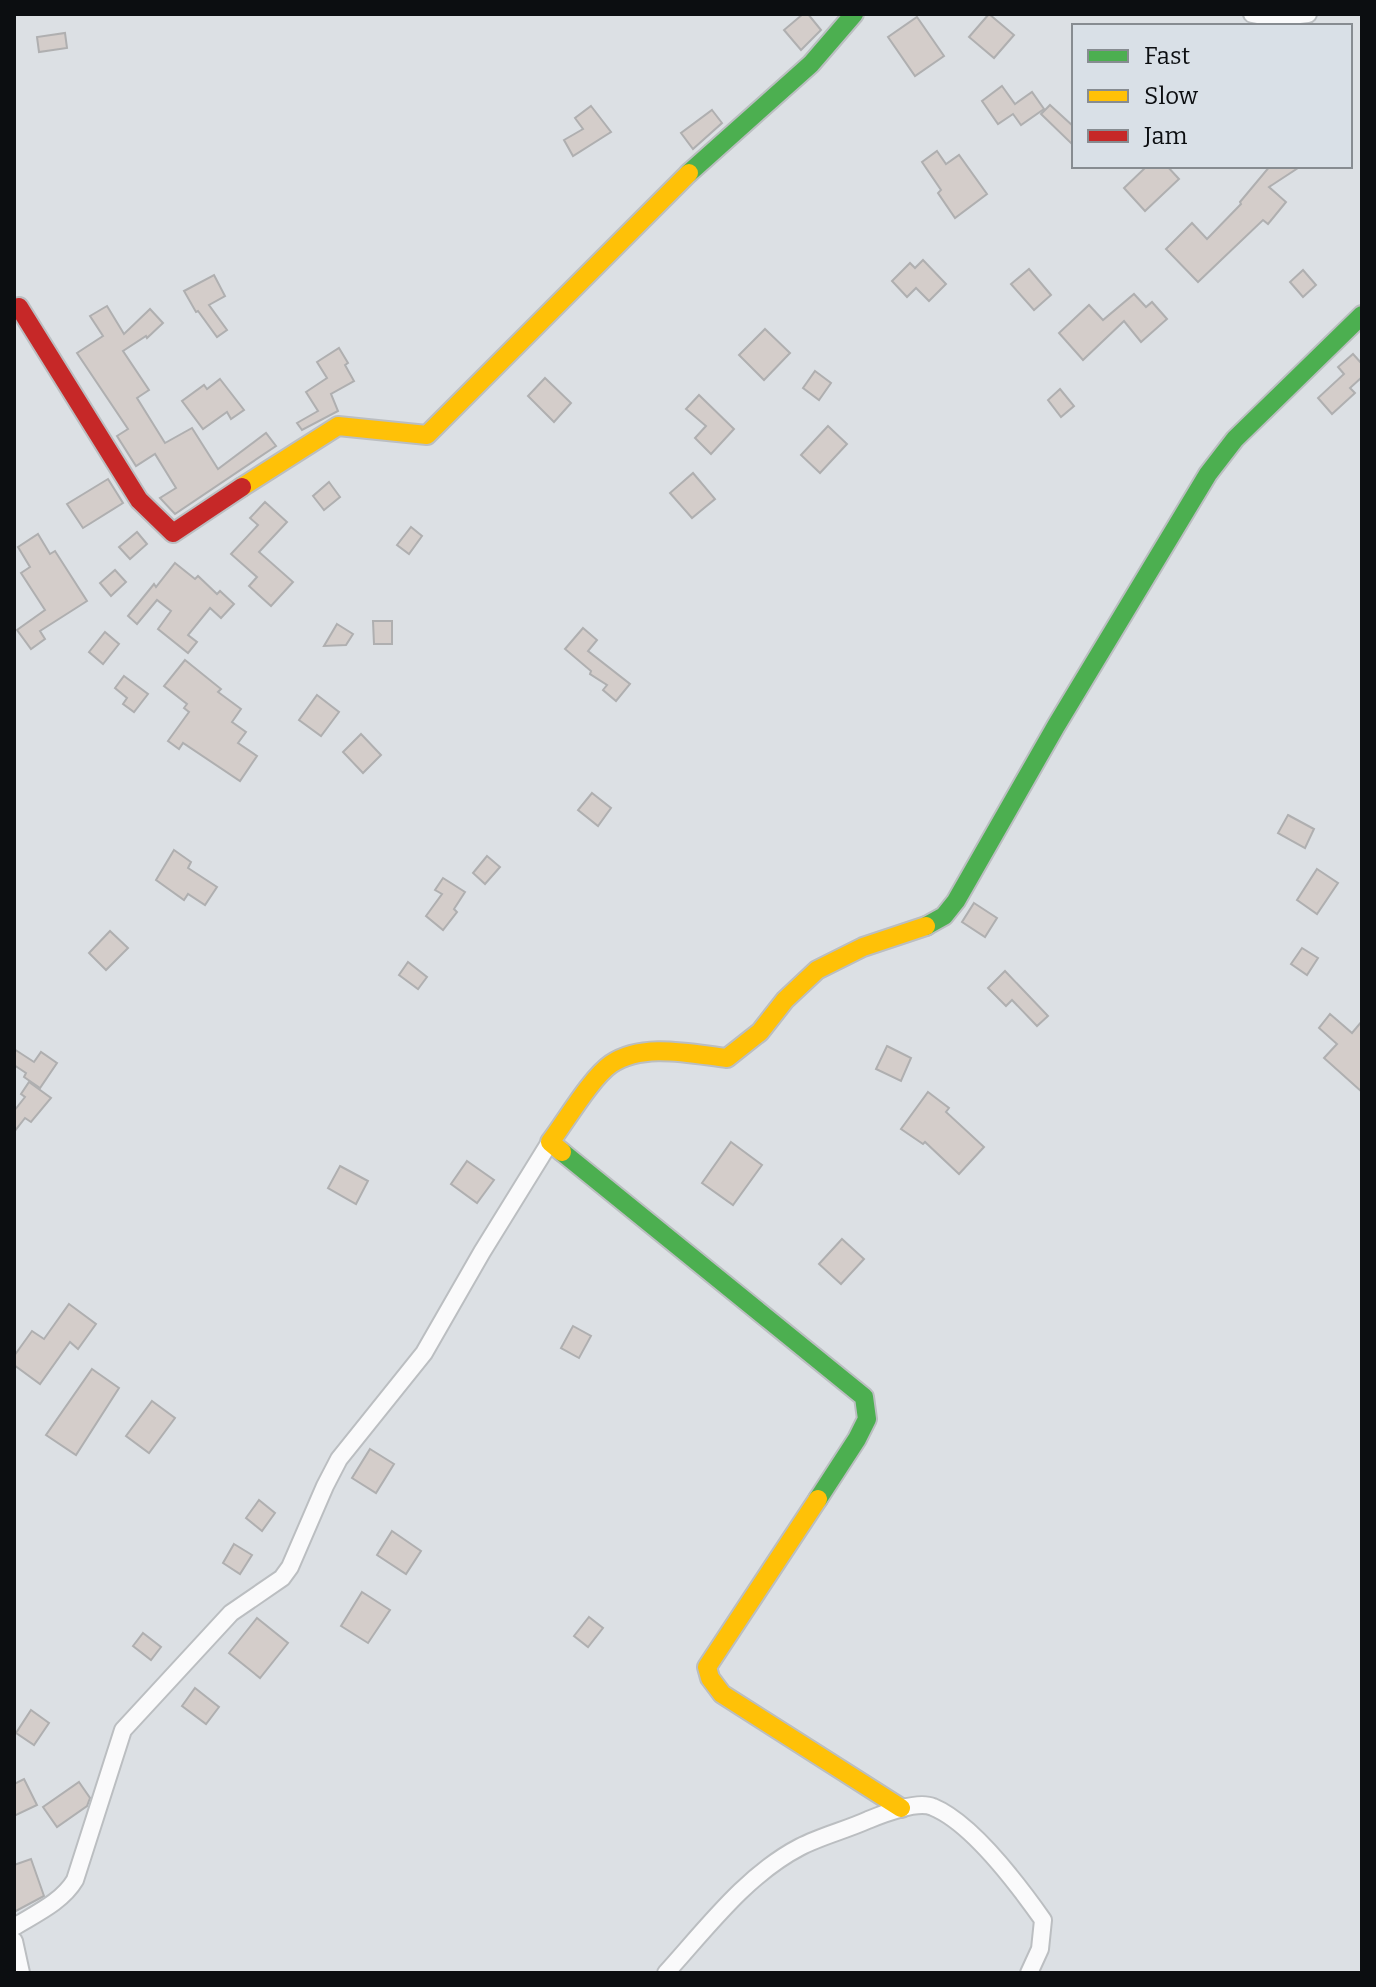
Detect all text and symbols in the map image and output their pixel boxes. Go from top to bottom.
legend [1072,24,1352,168]
text: Fast [1144,42,1190,70]
text: Slow [1144,82,1199,110]
text: Jam [1143,122,1188,150]

